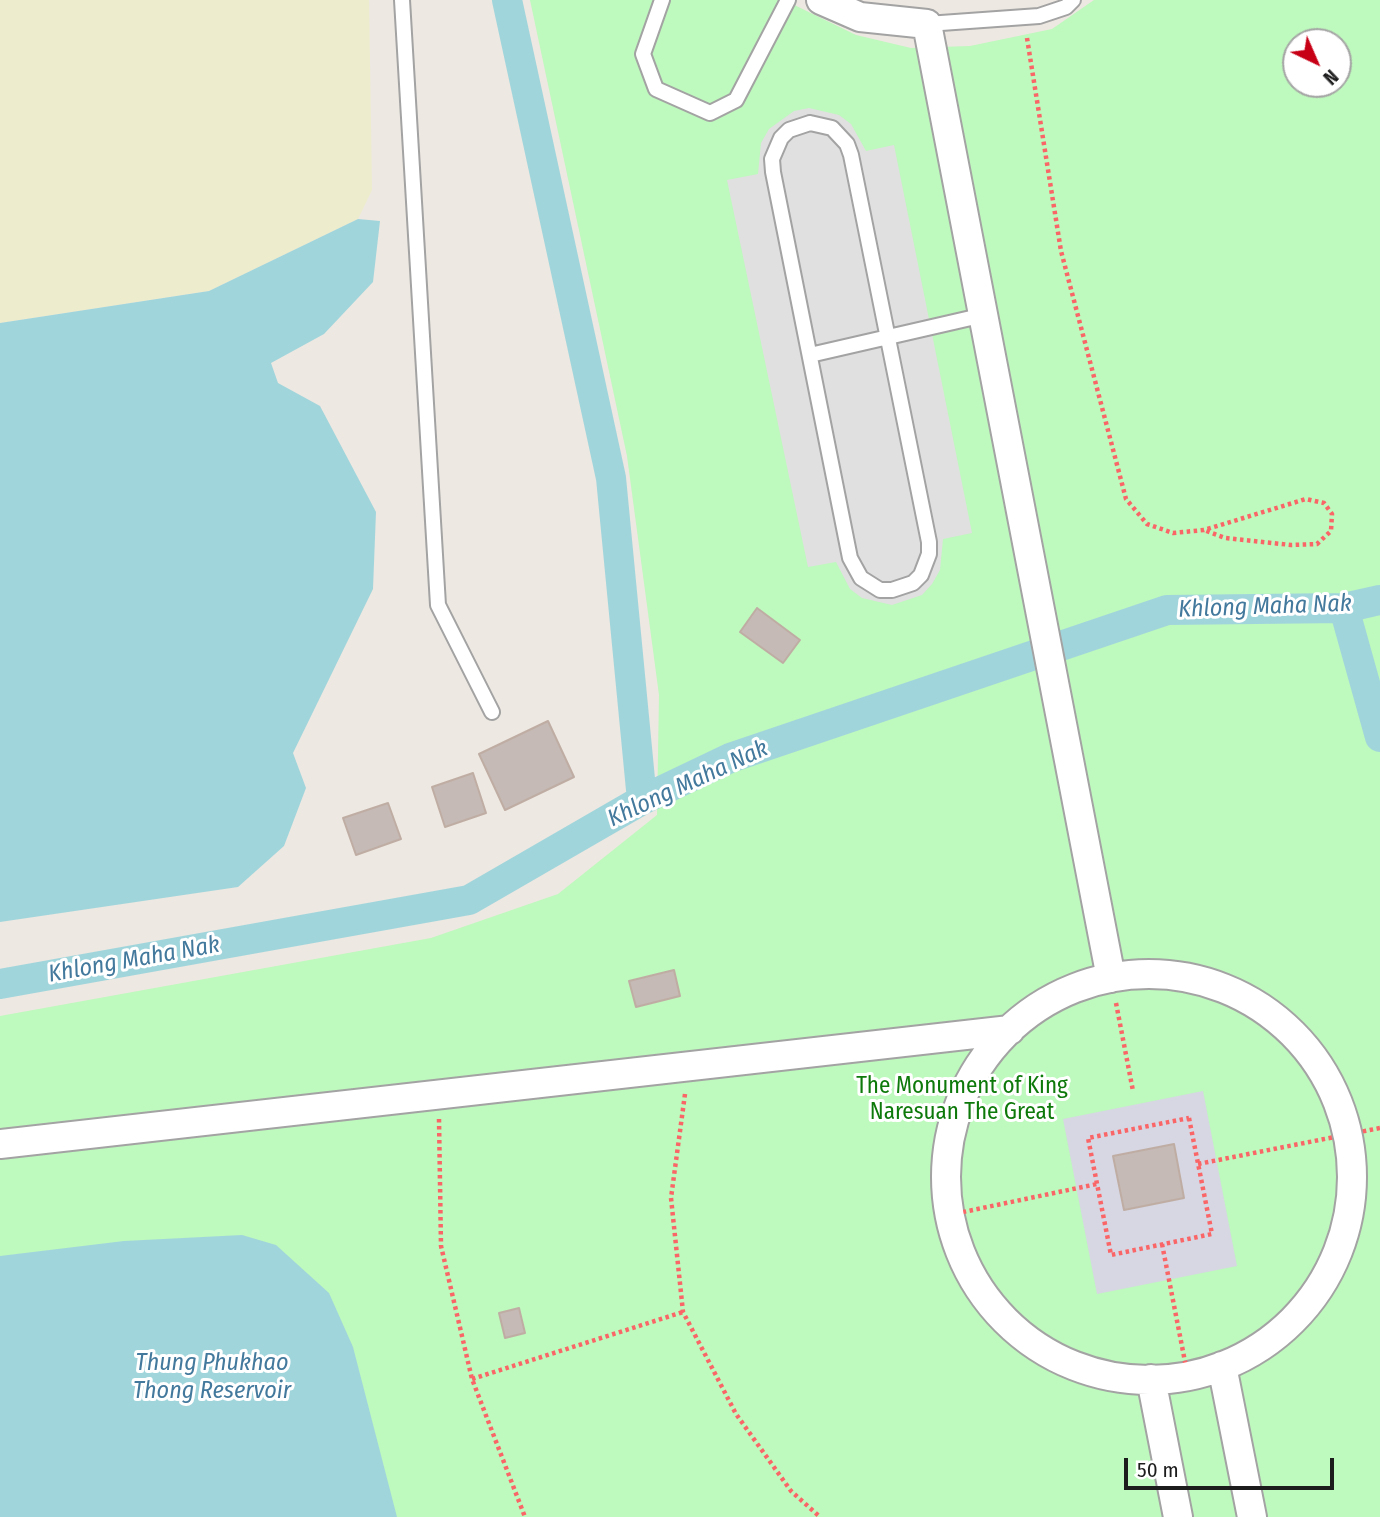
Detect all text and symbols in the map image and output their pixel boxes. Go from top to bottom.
north arrow [1282,28,1352,98]
text: N [1318,65,1343,89]
water label: Khlong Maha Nak [1178,590,1352,624]
water label: Khlong Maha Nak [603,734,773,834]
water label: Khlong Maha Nak [46,931,222,989]
park label: The Monument of King Naresuan The Great [856,1073,1068,1127]
water label: Thung Phukhao Thong Reservoir [133,1349,291,1405]
scale bar [1128,1444,1338,1488]
text: 50 m [1137,1457,1179,1483]

